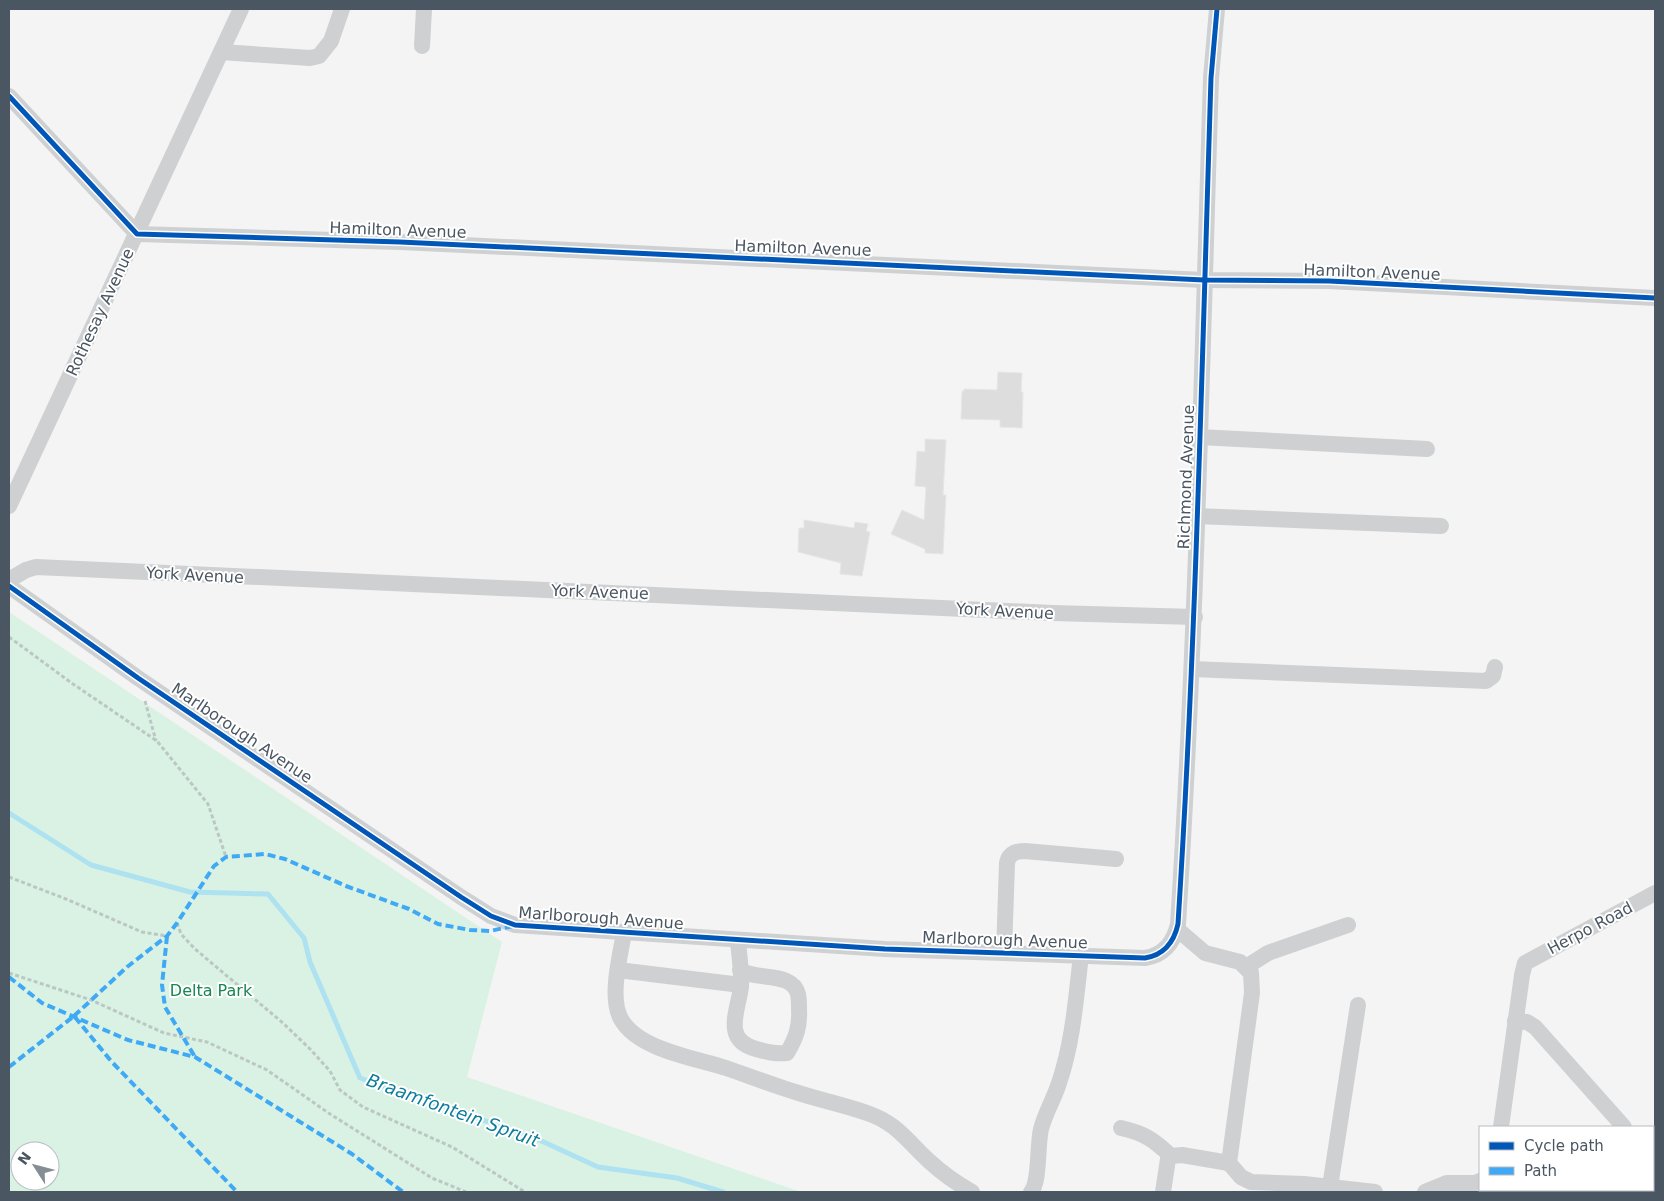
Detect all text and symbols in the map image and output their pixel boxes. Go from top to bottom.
street label: Hamilton Avenue [329,218,467,242]
street label: Hamilton Avenue [734,236,872,260]
street label: Rothesay Avenue [62,245,138,379]
street label: Hamilton Avenue [1303,260,1441,284]
street label: Richmond Avenue [1174,404,1198,550]
street label: York Avenue [145,563,244,587]
street label: York Avenue [550,581,649,603]
street label: York Avenue [955,599,1054,623]
street label: Marlborough Avenue [168,679,316,787]
street label: Herpo Road [1544,898,1636,958]
street label: Marlborough Avenue [518,903,684,933]
street label: Marlborough Avenue [922,928,1088,952]
park label: Delta Park [170,981,253,1000]
water label: Braamfontein Spruit [364,1069,543,1151]
legend [1479,1126,1654,1191]
text: Cycle path [1524,1137,1604,1155]
north arrow [10,1141,60,1191]
text: N [15,1149,34,1168]
text: Path [1524,1162,1557,1180]

